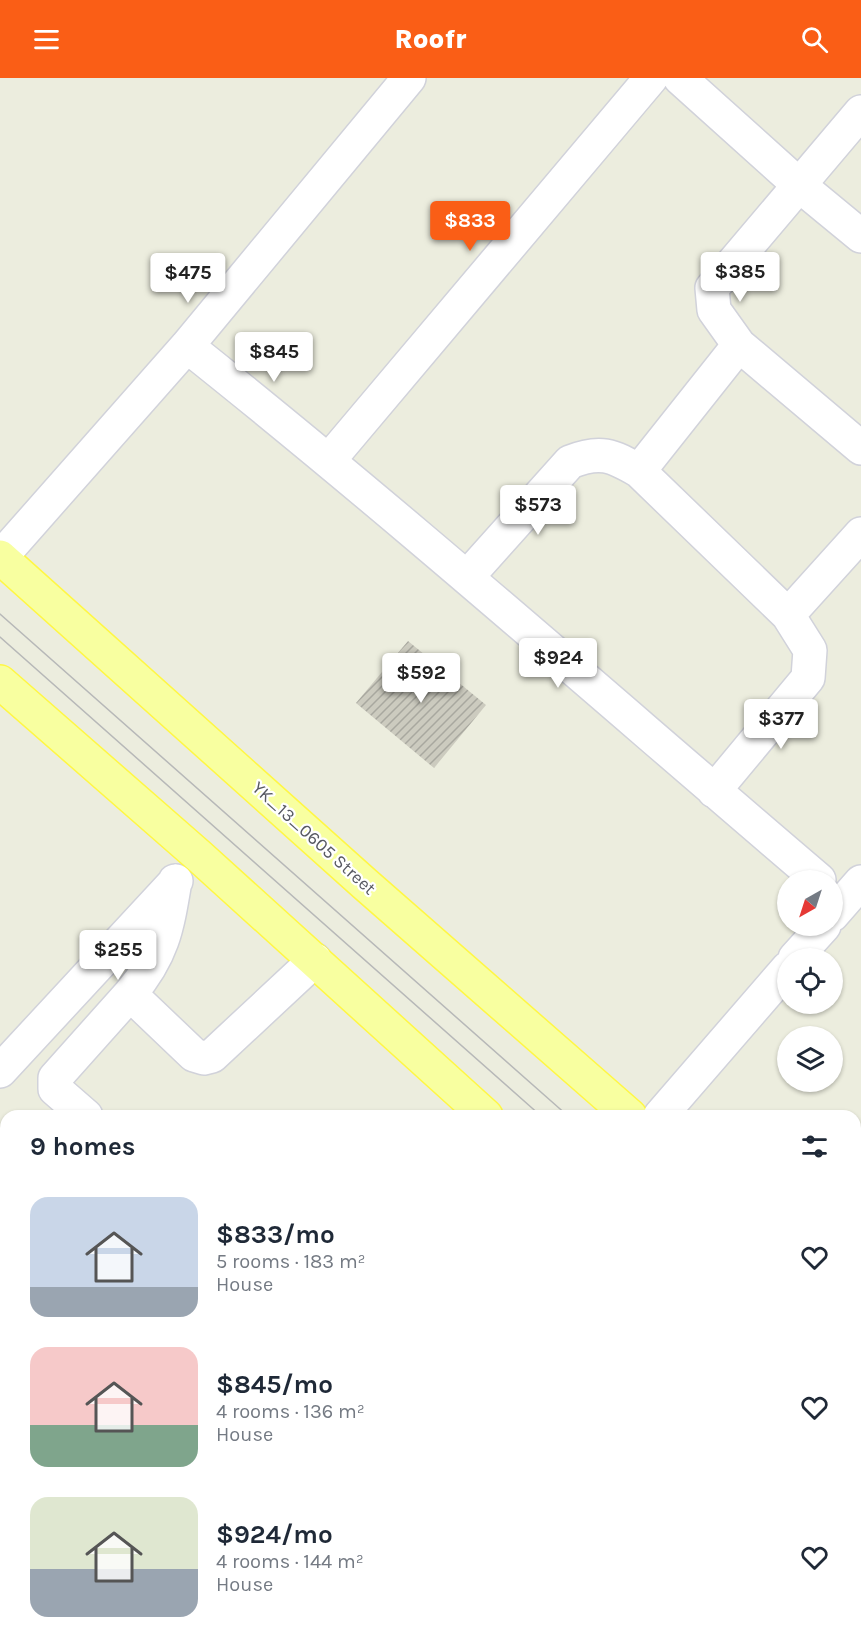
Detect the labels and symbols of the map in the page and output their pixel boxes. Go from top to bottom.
pin: $833 [434,201,506,252]
pin: $385 [704,252,776,303]
pin: $475 [152,253,224,304]
pin: $845 [238,332,310,383]
pin: $573 [502,485,574,536]
pin: $924 [522,638,594,689]
pin: $592 [385,653,457,704]
pin: $377 [745,699,817,750]
street label: YK_13_0605 Street [248,777,381,900]
north arrow [777,870,843,936]
pin: $255 [82,930,154,981]

